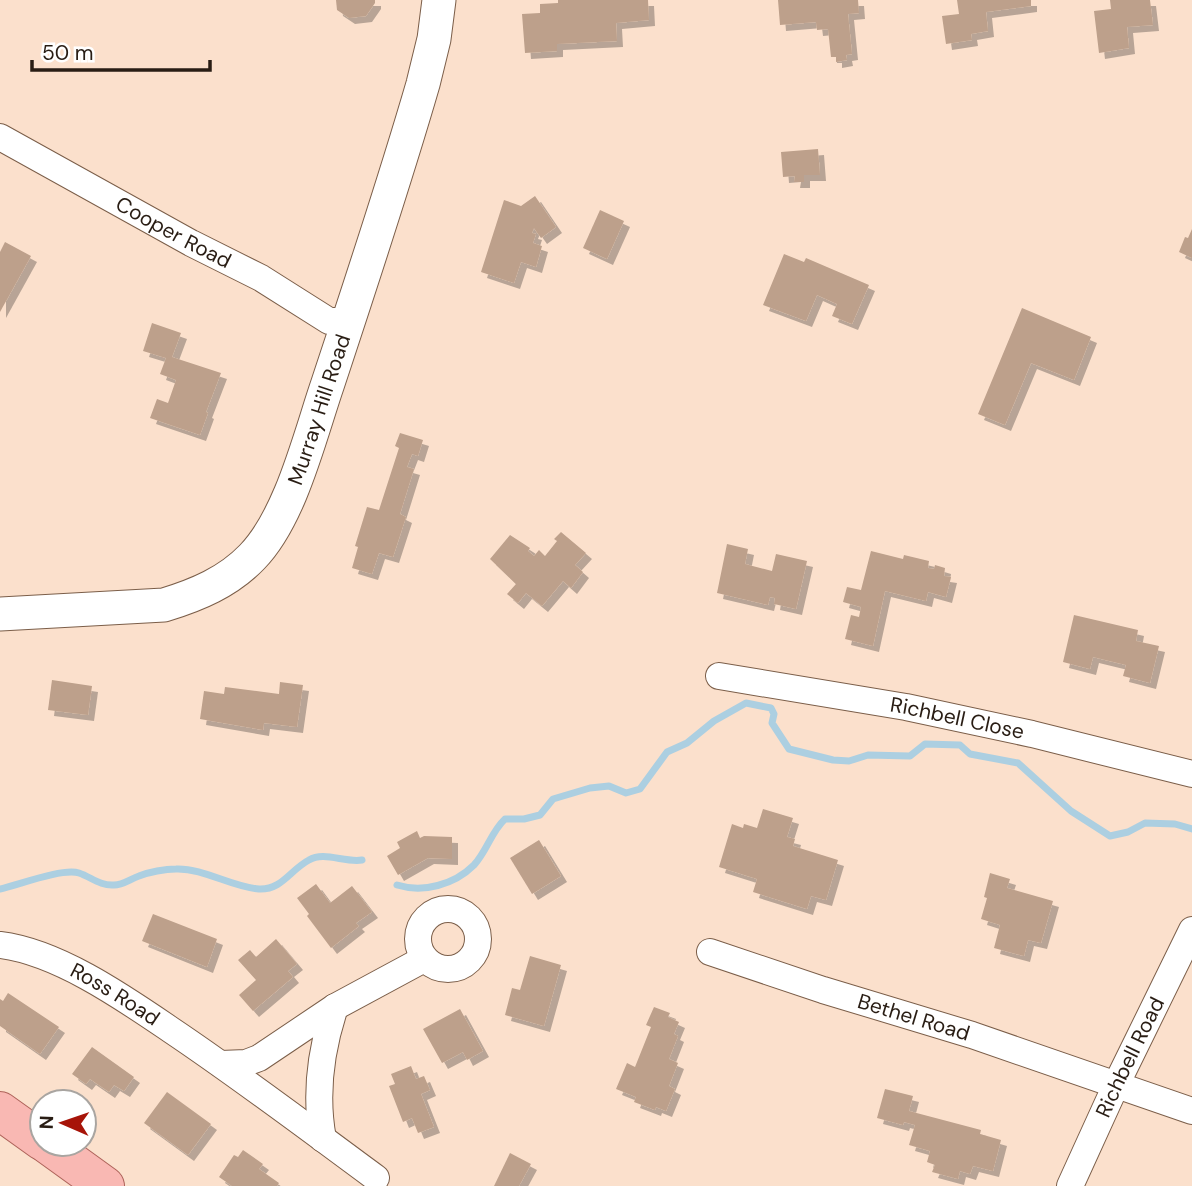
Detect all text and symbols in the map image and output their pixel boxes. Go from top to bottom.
scale bar [32,28,210,72]
text: 50 m [42,39,93,67]
street label: Cooper Road [111,190,236,275]
street label: Murray Hill Road [281,331,357,489]
street label: Richbell Close [888,691,1027,746]
street label: Ross Road [65,956,165,1032]
street label: Bethel Road [854,987,973,1048]
street label: Richbell Road [1089,992,1171,1122]
north arrow [28,1088,98,1158]
text: N [34,1115,59,1130]

